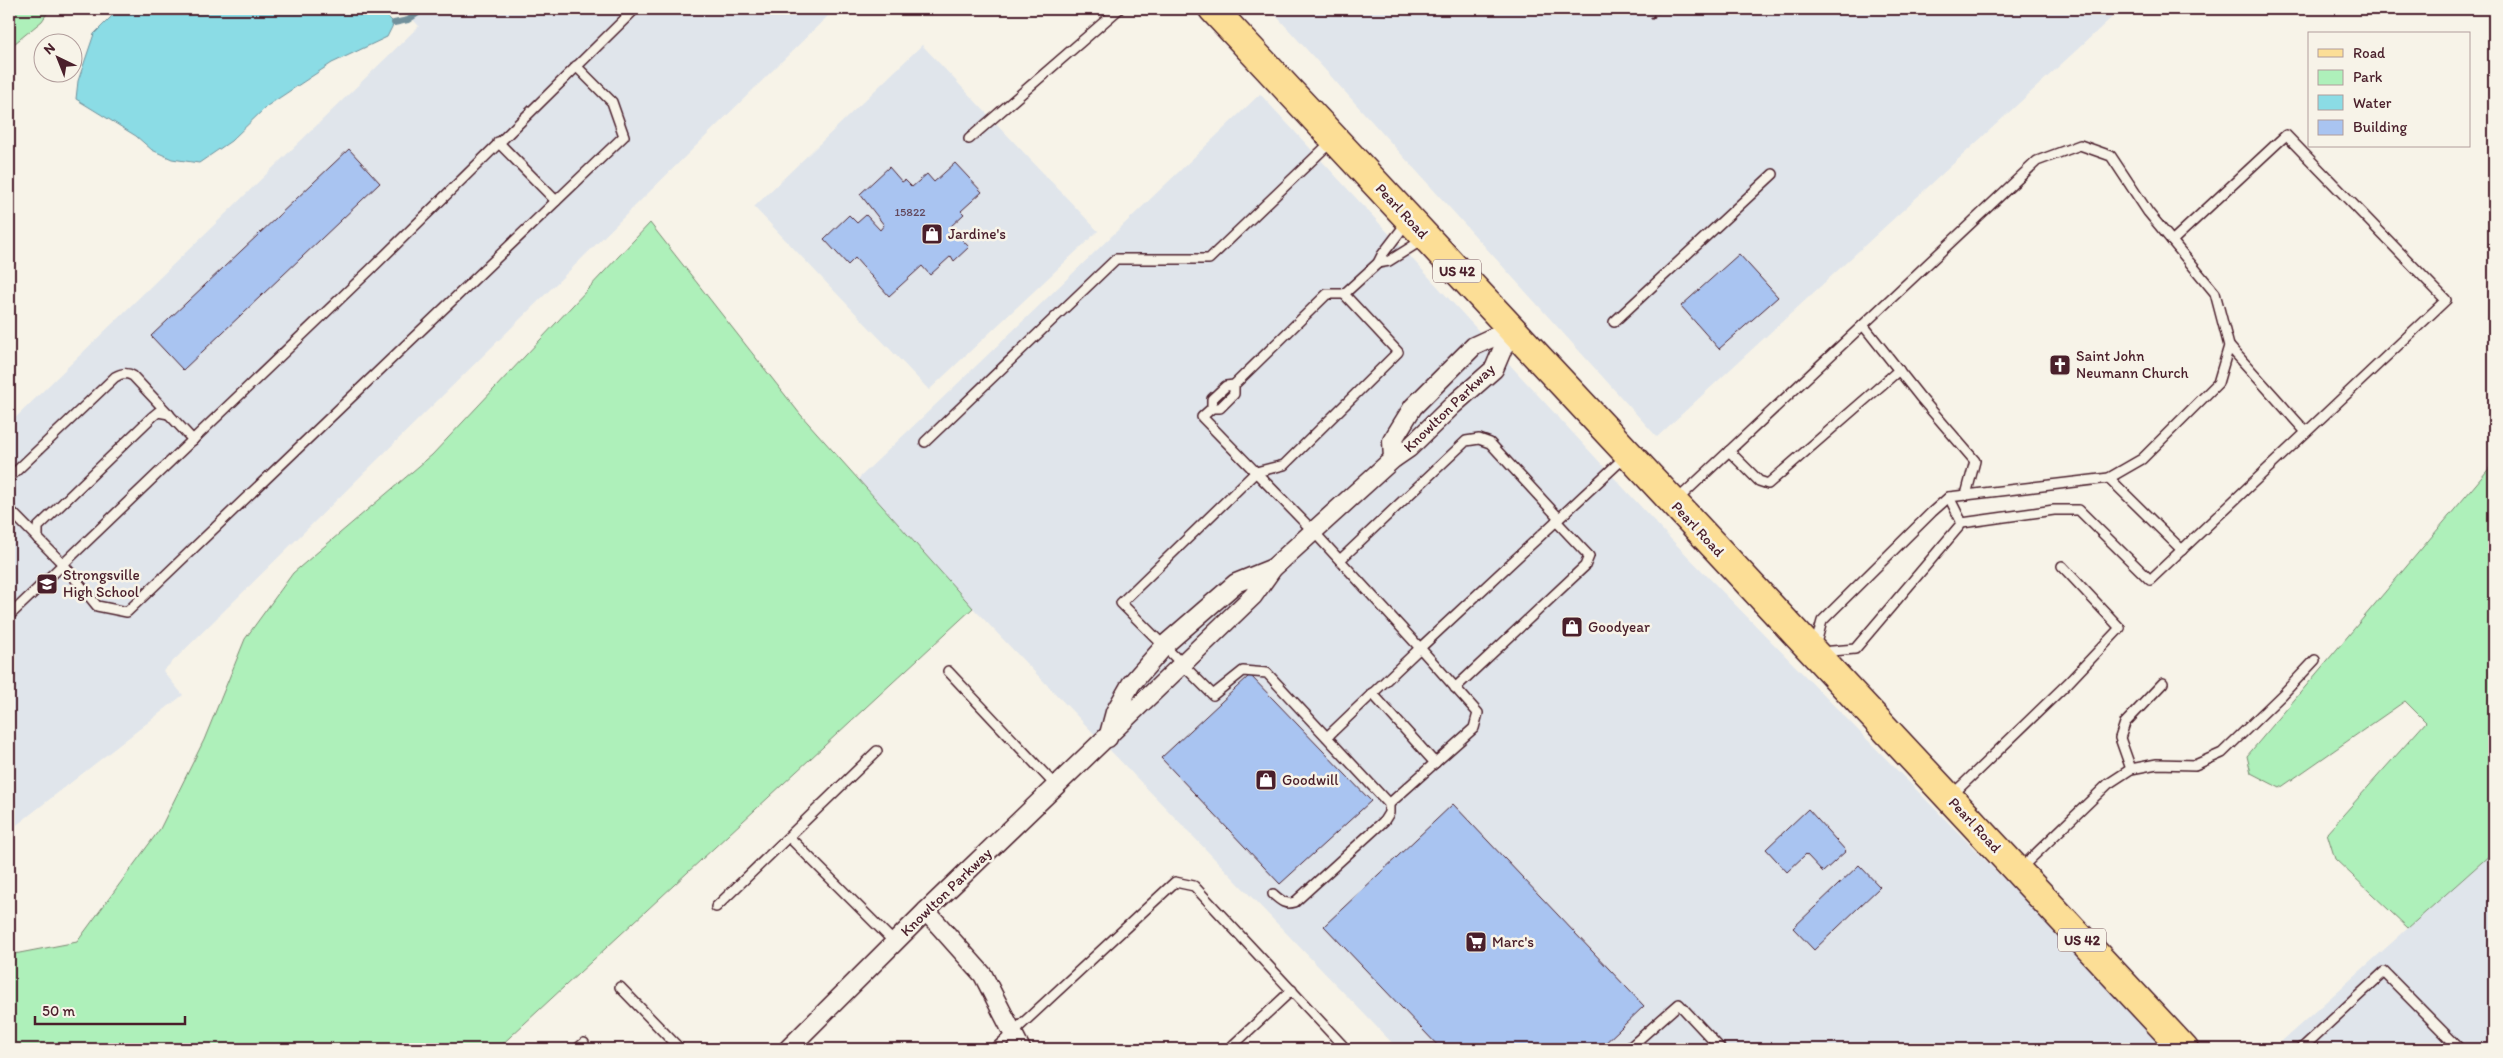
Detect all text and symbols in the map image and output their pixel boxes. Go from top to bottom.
north arrow [32,32,82,82]
legend [2308,32,2470,148]
text: N [40,39,59,58]
text: Road [2353,44,2386,62]
text: Park [2353,68,2383,86]
text: Water [2353,94,2392,112]
text: Building [2353,118,2407,136]
street label: Pearl Road [1372,180,1432,242]
house number: 15822 [894,205,926,219]
shop icon: Jardine's [920,222,944,246]
place label: Jardine's [948,225,1006,243]
road number: US 42 [1433,260,1481,282]
place label: Saint John Neumann Church [2076,347,2189,382]
church icon: Saint John Neumann Church [2048,353,2072,377]
street label: Knowlton Parkway [1400,360,1498,456]
street label: Pearl Road [1668,498,1728,560]
place label: Strongsville High School [63,566,140,601]
school or university icon: Strongsville High School [35,572,59,596]
shop icon: Goodyear [1560,615,1584,639]
place label: Goodyear [1588,618,1650,636]
shop icon: Goodwill [1254,768,1278,792]
place label: Goodwill [1282,771,1339,789]
street label: Pearl Road [1945,794,2005,856]
street label: Knowlton Parkway [897,844,995,940]
road number: US 42 [2058,928,2106,952]
supermarket icon: Marc's [1464,930,1488,954]
place label: Marc's [1492,933,1534,951]
scale bar [35,993,185,1025]
text: 50 m [42,1002,75,1020]

